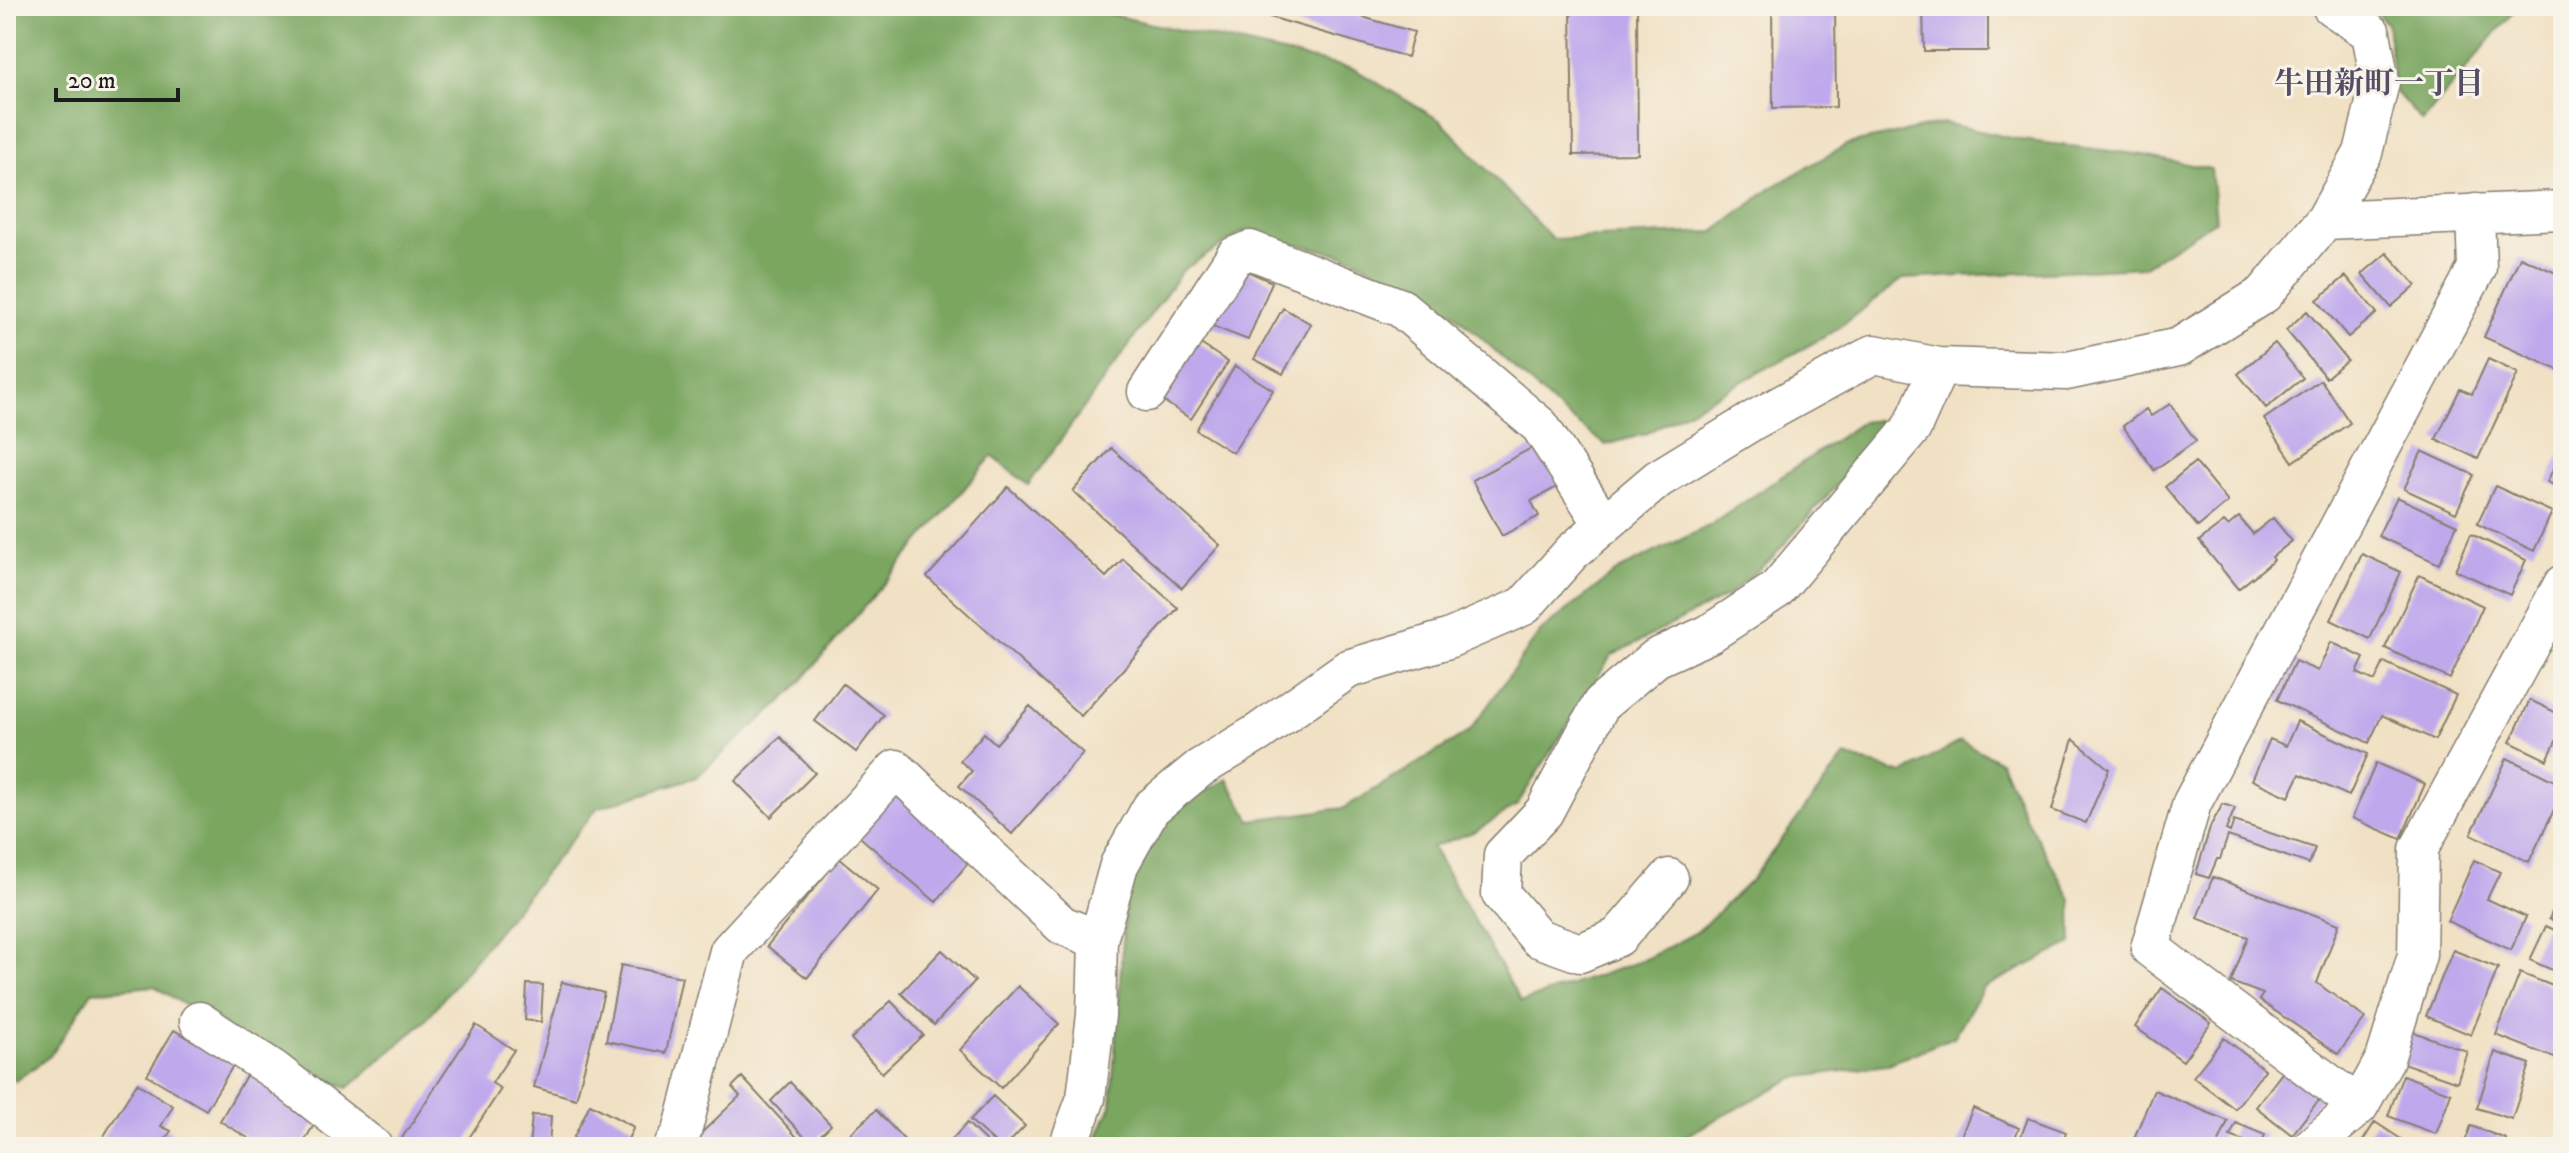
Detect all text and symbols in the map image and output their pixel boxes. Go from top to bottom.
scale bar [56,52,178,102]
text: 20 m [68,66,116,96]
district label: 牛田新町一丁目 [2274,66,2484,103]

